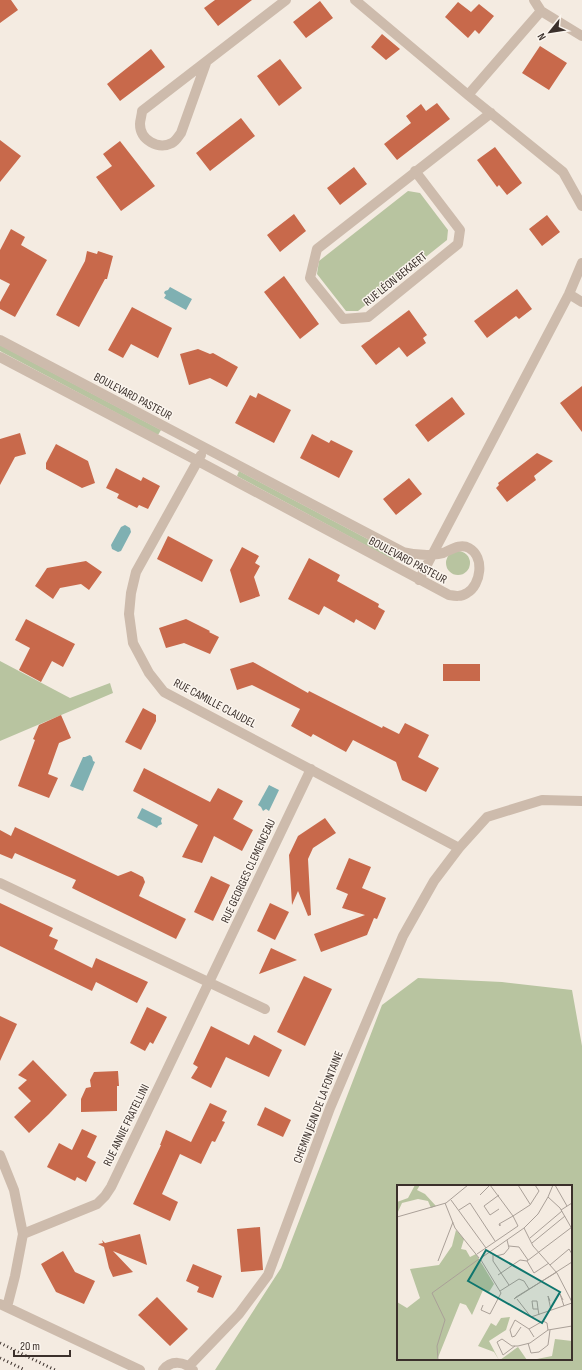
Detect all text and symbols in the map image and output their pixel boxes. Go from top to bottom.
north arrow [530,12,570,52]
text: N [535,31,549,43]
street label: RUE LÉON BEKAERT [360,249,430,310]
street label: BOULEVARD PASTEUR [91,370,175,424]
street label: BOULEVARD PASTEUR [366,534,450,588]
street label: RUE CAMILLE CLAUDEL [171,675,259,732]
street label: RUE GEORGES CLEMENCEAU [218,817,279,926]
street label: CHEMIN JEAN DE LA FONTAINE [290,1049,347,1165]
street label: RUE ANNIE FRATELLINI [100,1082,153,1169]
inset map [397,1185,572,1360]
scale bar [14,1332,70,1358]
text: 20 m [20,1339,40,1354]

